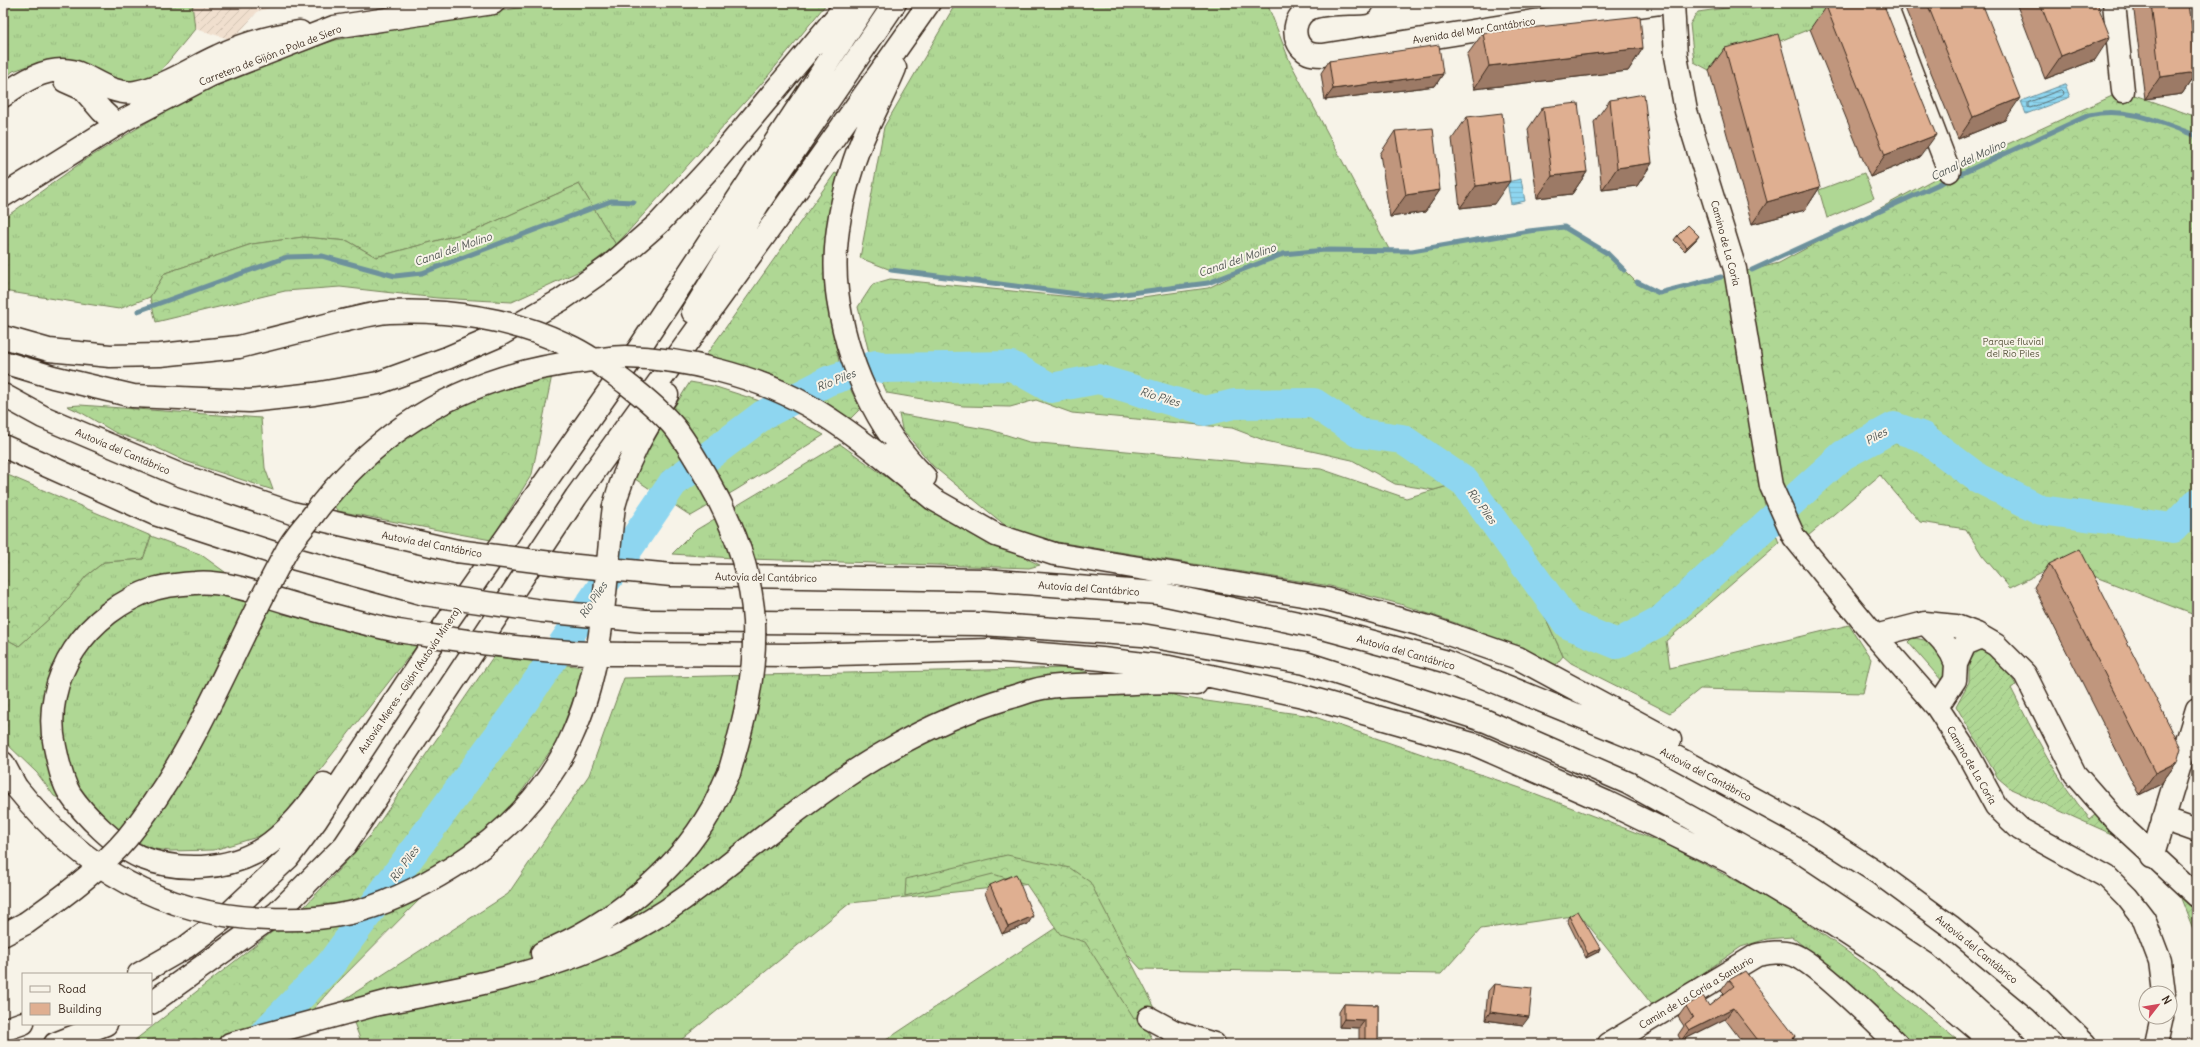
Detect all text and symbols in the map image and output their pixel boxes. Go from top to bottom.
street label: Avenida del Mar Cantábrico [1412,14,1537,47]
street label: Carretera de Gijón a Pola de Siero [197,22,344,89]
water label: Canal del Molino [1928,136,2008,183]
street label: Camino de La Coría [1708,199,1743,288]
water label: Canal del Molino [412,229,494,269]
water label: Canal del Molino [1196,240,1278,280]
park label: Parque fluvial del Rio Piles [1983,335,2043,360]
water label: Río Piles [814,366,858,394]
water label: Río Piles [1138,384,1182,410]
water label: Piles [1863,424,1890,448]
street label: Autovía del Cantábrico [73,426,173,477]
water label: Río Piles [1464,485,1500,527]
street label: Autovía del Cantábrico [381,528,483,561]
street label: Autovía del Cantábrico [715,570,817,585]
water label: Río Piles [576,578,611,621]
street label: Autovía del Cantábrico [1038,578,1141,599]
street label: Autovía Mieres - Gijón (Autovía Minera) [356,605,463,756]
street label: Autovía del Cantábrico [1355,632,1457,673]
street label: Camino de La Coría [1944,724,1999,807]
street label: Autovía del Cantábrico [1658,745,1754,804]
water label: Río Piles [386,843,422,885]
street label: Autovía del Cantábrico [1933,912,2021,987]
street label: Camín de La Coría a Santurio [1637,953,1756,1032]
legend [22,973,152,1025]
text: Road [58,981,86,996]
north arrow [2138,985,2178,1025]
text: N [2159,993,2175,1007]
text: Building [58,1001,102,1016]

